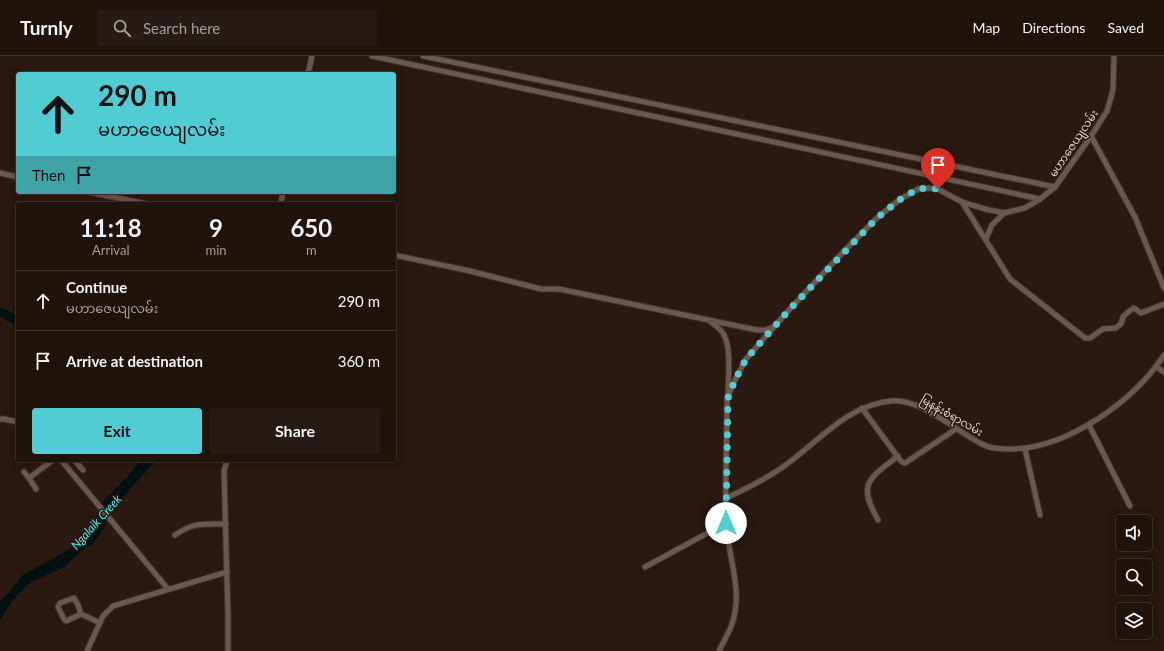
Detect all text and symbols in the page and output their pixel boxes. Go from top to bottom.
search box [97,10,377,46]
text: Turnly [20,16,73,39]
icon: search [111,17,133,39]
text: Search here [143,19,220,37]
text: Map [973,19,1000,36]
text: Directions [1022,19,1085,36]
text: Saved [1107,19,1144,36]
text: 290 m [98,78,177,112]
icon: ahead [32,88,84,140]
street label: မဟာဇေယျလမ်း [1046,107,1103,181]
text: မဟာဇေယျလမ်း [98,118,226,140]
pin [921,148,955,189]
icon: arrive [927,154,949,176]
icon: arrive [73,164,95,186]
text: Then [32,166,65,184]
text: 11:18 [80,213,142,242]
text: 9 [209,213,223,242]
text: 650 [290,213,332,242]
text: Arrival [92,242,129,258]
text: min [206,242,227,258]
text: m [306,242,317,258]
text: Continue [66,278,127,296]
icon: ahead [32,290,54,312]
text: 290 m [338,292,380,310]
text: မဟာဇေယျလမ်း [66,300,158,316]
icon: arrive [32,350,54,372]
text: Arrive at destination [66,352,203,370]
text: 360 m [338,352,380,370]
street label: မြနန်းစံရာလမ်း [917,392,986,441]
button: Exit [32,408,202,454]
button: Share [210,408,380,454]
water label: Ngalaik Creek [67,491,125,553]
position arrow [705,502,747,544]
map controls [1116,515,1152,639]
button: sound [1116,515,1152,551]
button: search [1116,559,1152,595]
button: layers [1116,603,1152,639]

